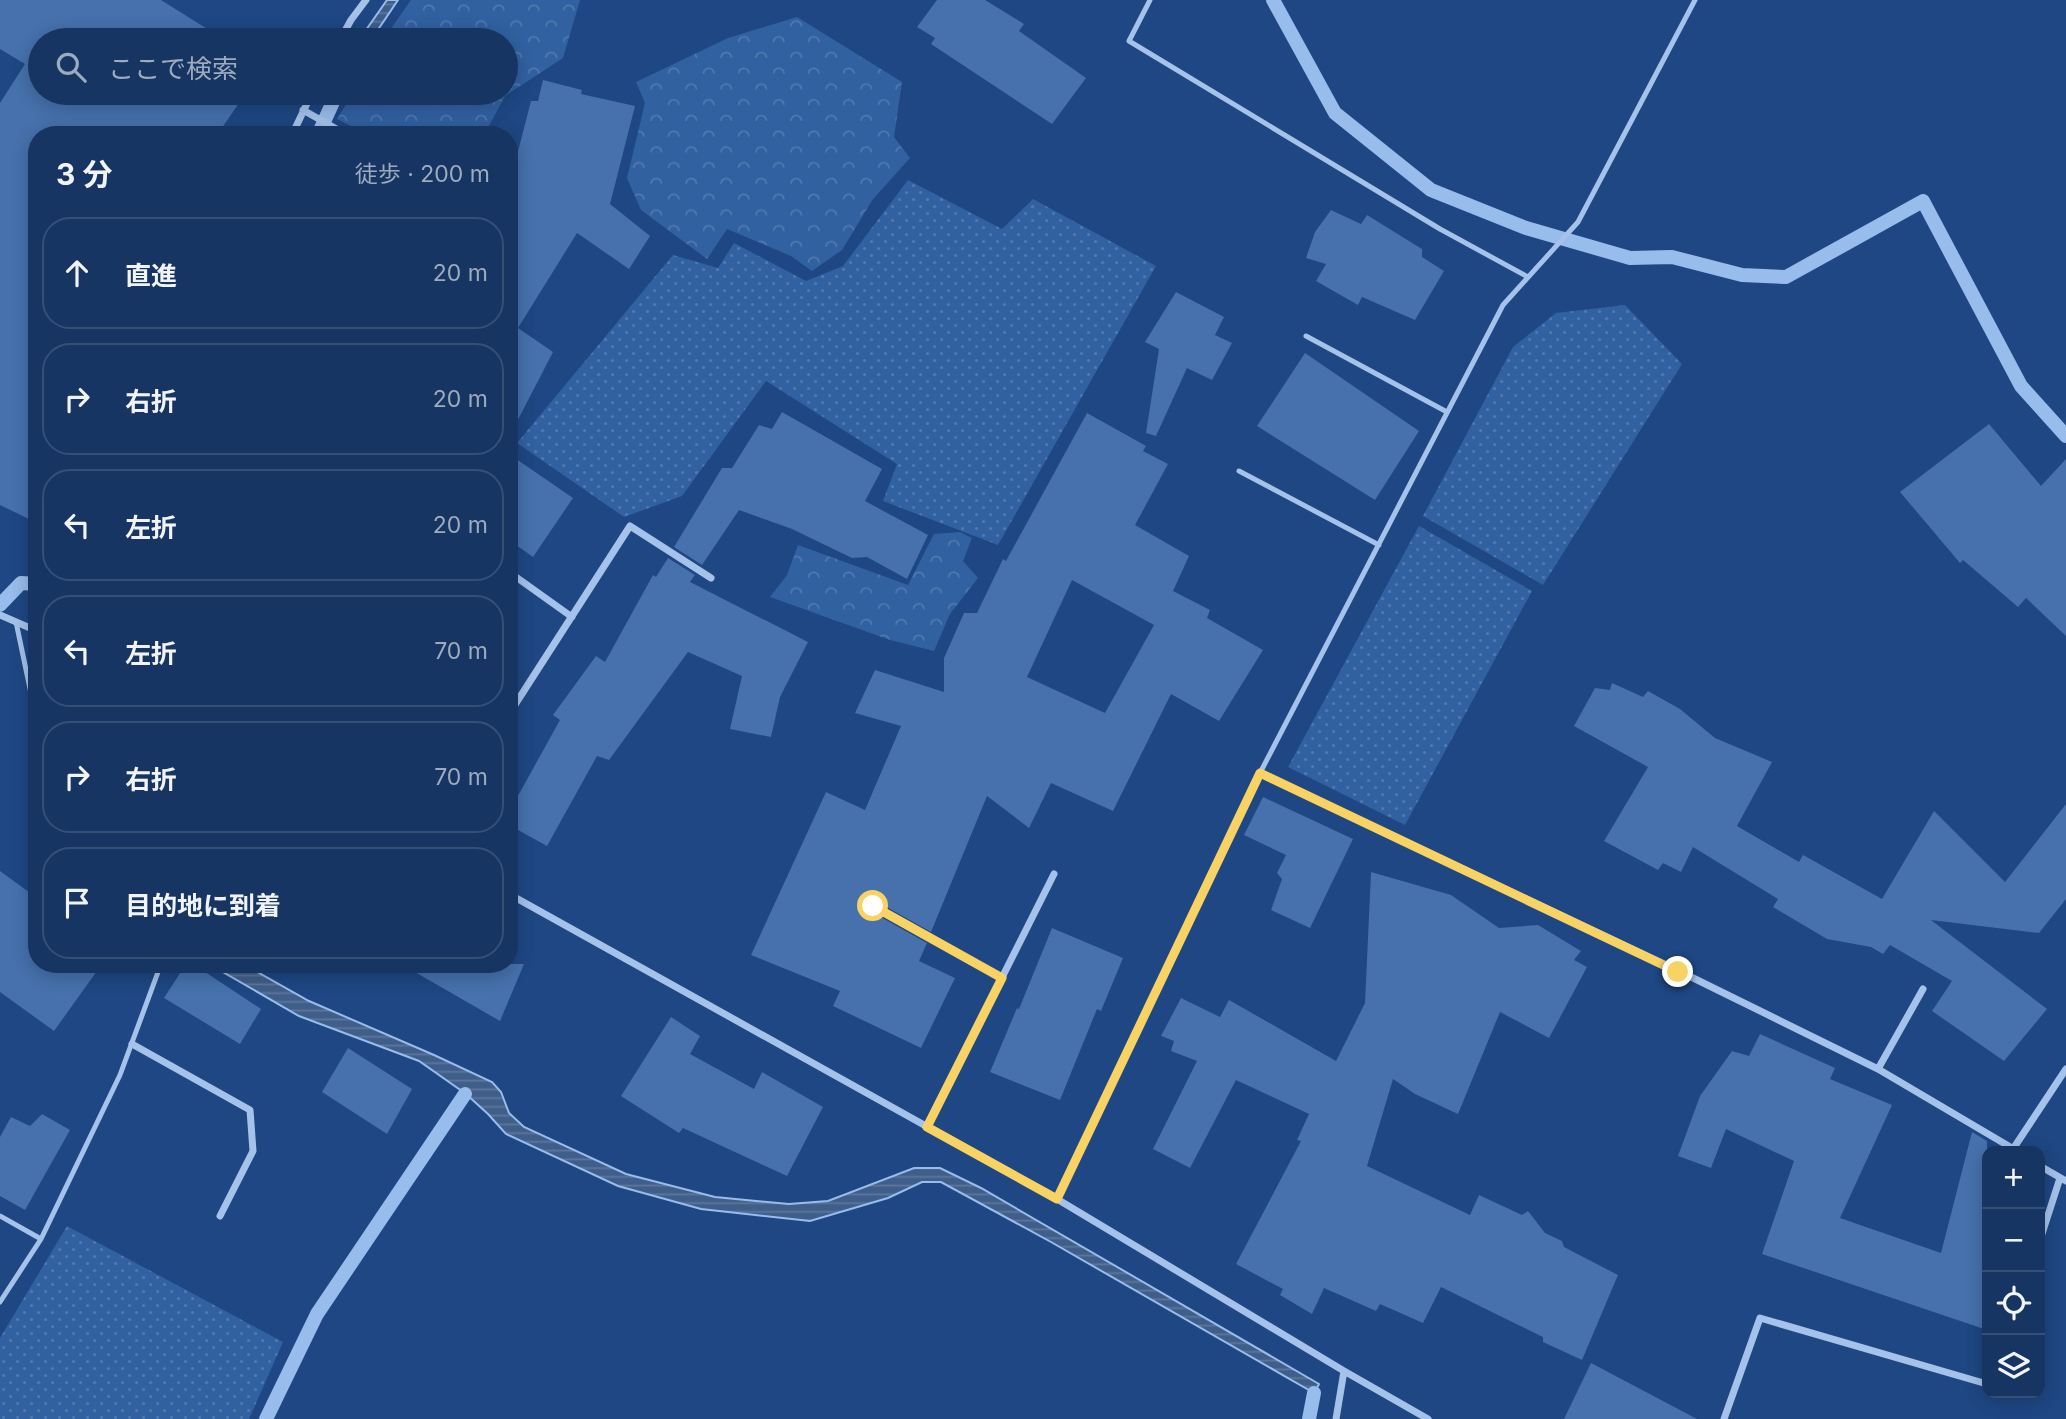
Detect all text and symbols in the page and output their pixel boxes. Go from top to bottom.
search box [28,28,518,105]
icon: search [52,48,90,86]
text: ここで検索 [108,53,238,84]
text: 3 分 [56,156,112,192]
text: 徒歩 · 200 m [355,160,490,188]
icon: ahead [58,254,96,292]
text: 20 m [433,259,488,287]
text: 直進 [125,260,177,291]
icon: right [58,380,96,418]
text: 20 m [433,385,488,413]
text: 右折 [125,386,177,417]
icon: left [58,506,96,544]
text: 20 m [433,511,488,539]
text: 左折 [125,512,177,543]
icon: left [58,632,96,670]
text: 70 m [434,637,488,665]
text: 左折 [125,638,177,669]
icon: right [58,758,96,796]
text: 70 m [434,763,488,791]
text: 右折 [125,764,177,795]
icon: arrive [58,884,96,922]
text: 目的地に到着 [125,890,281,921]
route start [857,890,888,921]
route end [1662,956,1693,987]
map controls [1982,1146,2045,1398]
button: + [1982,1146,2045,1209]
button: − [1982,1209,2045,1272]
button: locate [1982,1272,2045,1335]
button: layers [1982,1335,2045,1398]

